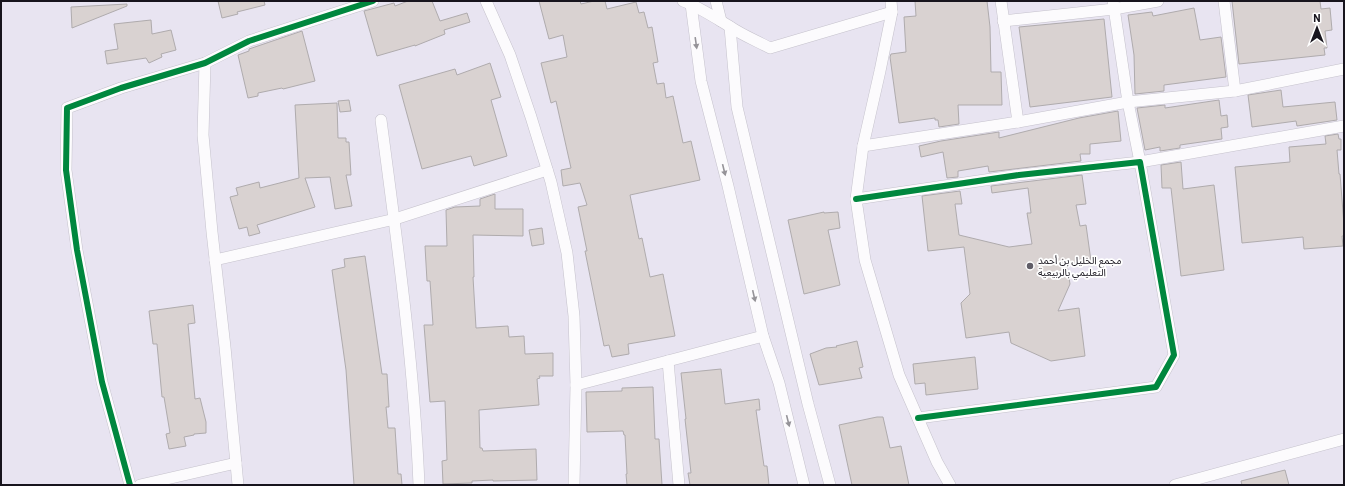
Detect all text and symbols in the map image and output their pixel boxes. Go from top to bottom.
north arrow [1297,8,1337,48]
text: N [1313,11,1321,24]
one-way arrow [693,37,699,49]
one-way arrow [721,164,727,176]
place label: مجمع الخليل بن أحمد التعليمي بالربيعية [1038,254,1121,280]
marker: مجمع الخليل بن أحمد التعليمي بالربيعية [1025,261,1035,271]
one-way arrow [751,290,757,302]
one-way arrow [786,415,792,428]

